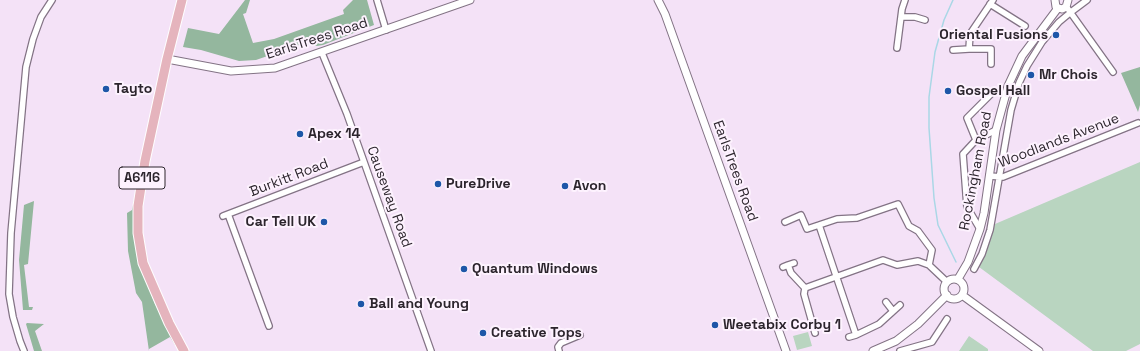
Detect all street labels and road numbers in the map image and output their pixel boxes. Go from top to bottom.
street label: EarlsTrees Road [264,15,370,63]
street label: Rockingham Road [956,110,996,232]
street label: Woodlands Avenue [996,110,1122,172]
street label: EarlsTrees Road [709,118,761,224]
street label: Causeway Road [363,144,415,250]
street label: Burkitt Road [247,155,331,201]
road number: A6116 [119,167,165,189]

